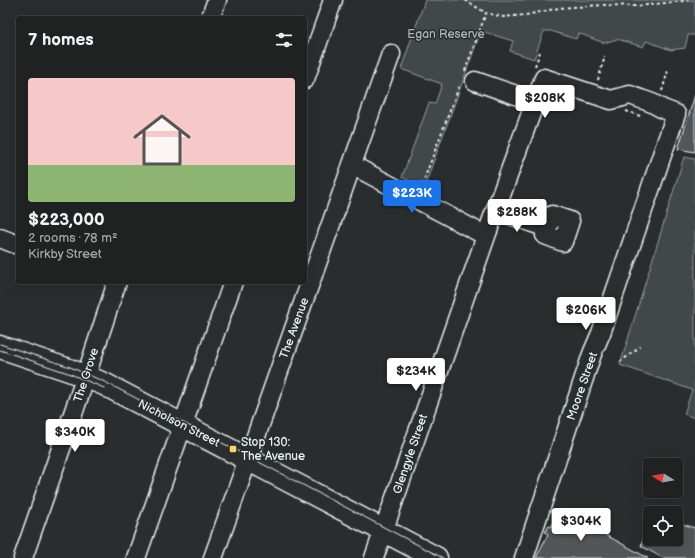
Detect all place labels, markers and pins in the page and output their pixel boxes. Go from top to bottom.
pin: $208K [517,85,573,119]
pin: $223K [384,180,440,214]
pin: $288K [489,199,545,233]
pin: $206K [558,297,614,331]
pin: $234K [388,358,444,392]
pin: $340K [47,419,103,453]
place label: Stop 130: The Avenue [241,435,305,464]
marker: Stop 130: The Avenue [228,444,238,454]
pin: $304K [553,508,609,542]

